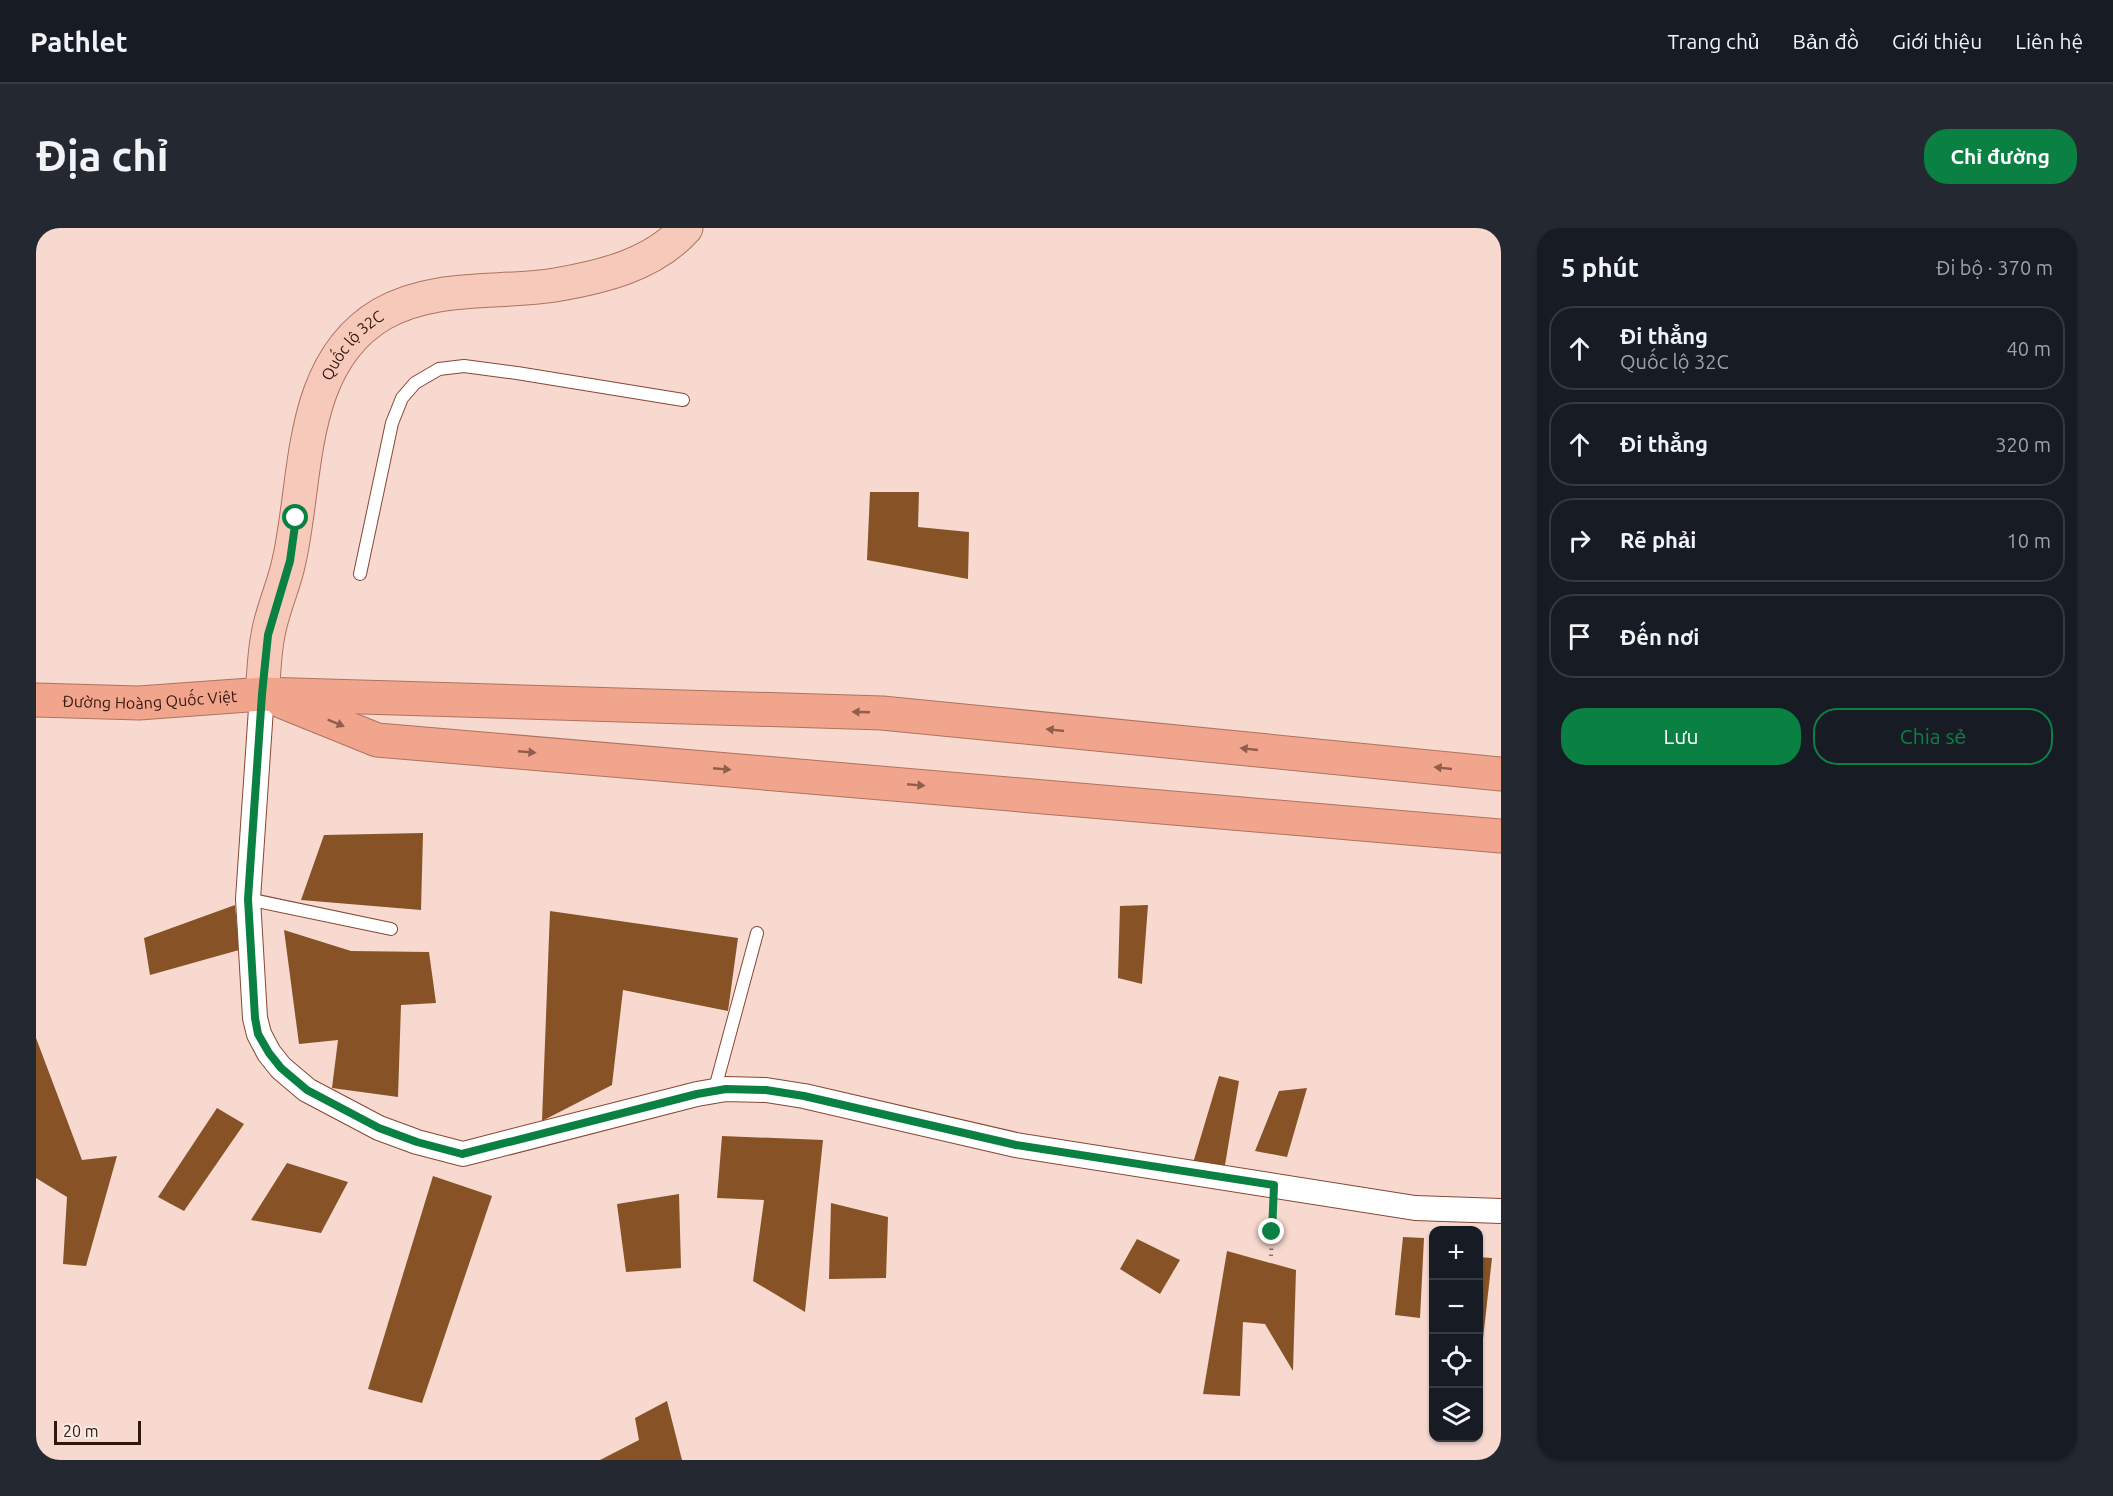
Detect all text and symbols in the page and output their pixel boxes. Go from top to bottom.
text: Pathlet [30,26,128,57]
text: Trang chủ [1668,29,1760,53]
text: Bản đồ [1793,29,1859,53]
text: Giới thiệu [1892,29,1982,53]
text: Liên hệ [2015,29,2083,53]
button: Chỉ đường [1924,129,2077,184]
text: Địa chỉ [36,132,168,179]
text: 5 phút [1561,253,1639,282]
text: Đi bộ · 370 m [1936,256,2053,279]
street label: Quốc lộ 32C [317,306,387,383]
text: Đi thẳng [1620,323,1708,348]
icon: ahead [1563,332,1596,365]
text: 40 m [2007,337,2051,360]
text: Quốc lộ 32C [1620,350,1729,373]
icon: ahead [1563,428,1596,461]
text: Đi thẳng [1620,431,1708,456]
text: 320 m [1995,433,2051,456]
route start [282,504,308,530]
icon: right [1563,524,1596,557]
text: Rẽ phải [1620,527,1696,552]
text: 10 m [2007,529,2051,552]
icon: arrive [1563,620,1596,653]
text: Đến nơi [1620,624,1699,649]
street label: Đường Hoàng Quốc Việt [62,687,239,712]
one-way arrow [851,708,870,717]
button: Lưu [1561,708,1801,765]
button: Chia sẻ [1813,708,2053,765]
one-way arrow [327,719,345,728]
one-way arrow [1045,725,1064,735]
one-way arrow [1239,744,1258,754]
one-way arrow [518,747,537,757]
one-way arrow [1433,763,1452,773]
one-way arrow [712,764,731,774]
one-way arrow [907,780,926,790]
route end [1258,1218,1284,1244]
map controls [1429,1226,1483,1442]
button: + [1429,1226,1483,1280]
button: − [1429,1280,1483,1334]
button: locate [1429,1334,1483,1388]
button: layers [1429,1388,1483,1442]
scale bar [54,1418,141,1446]
text: 20 m [63,1422,99,1440]

